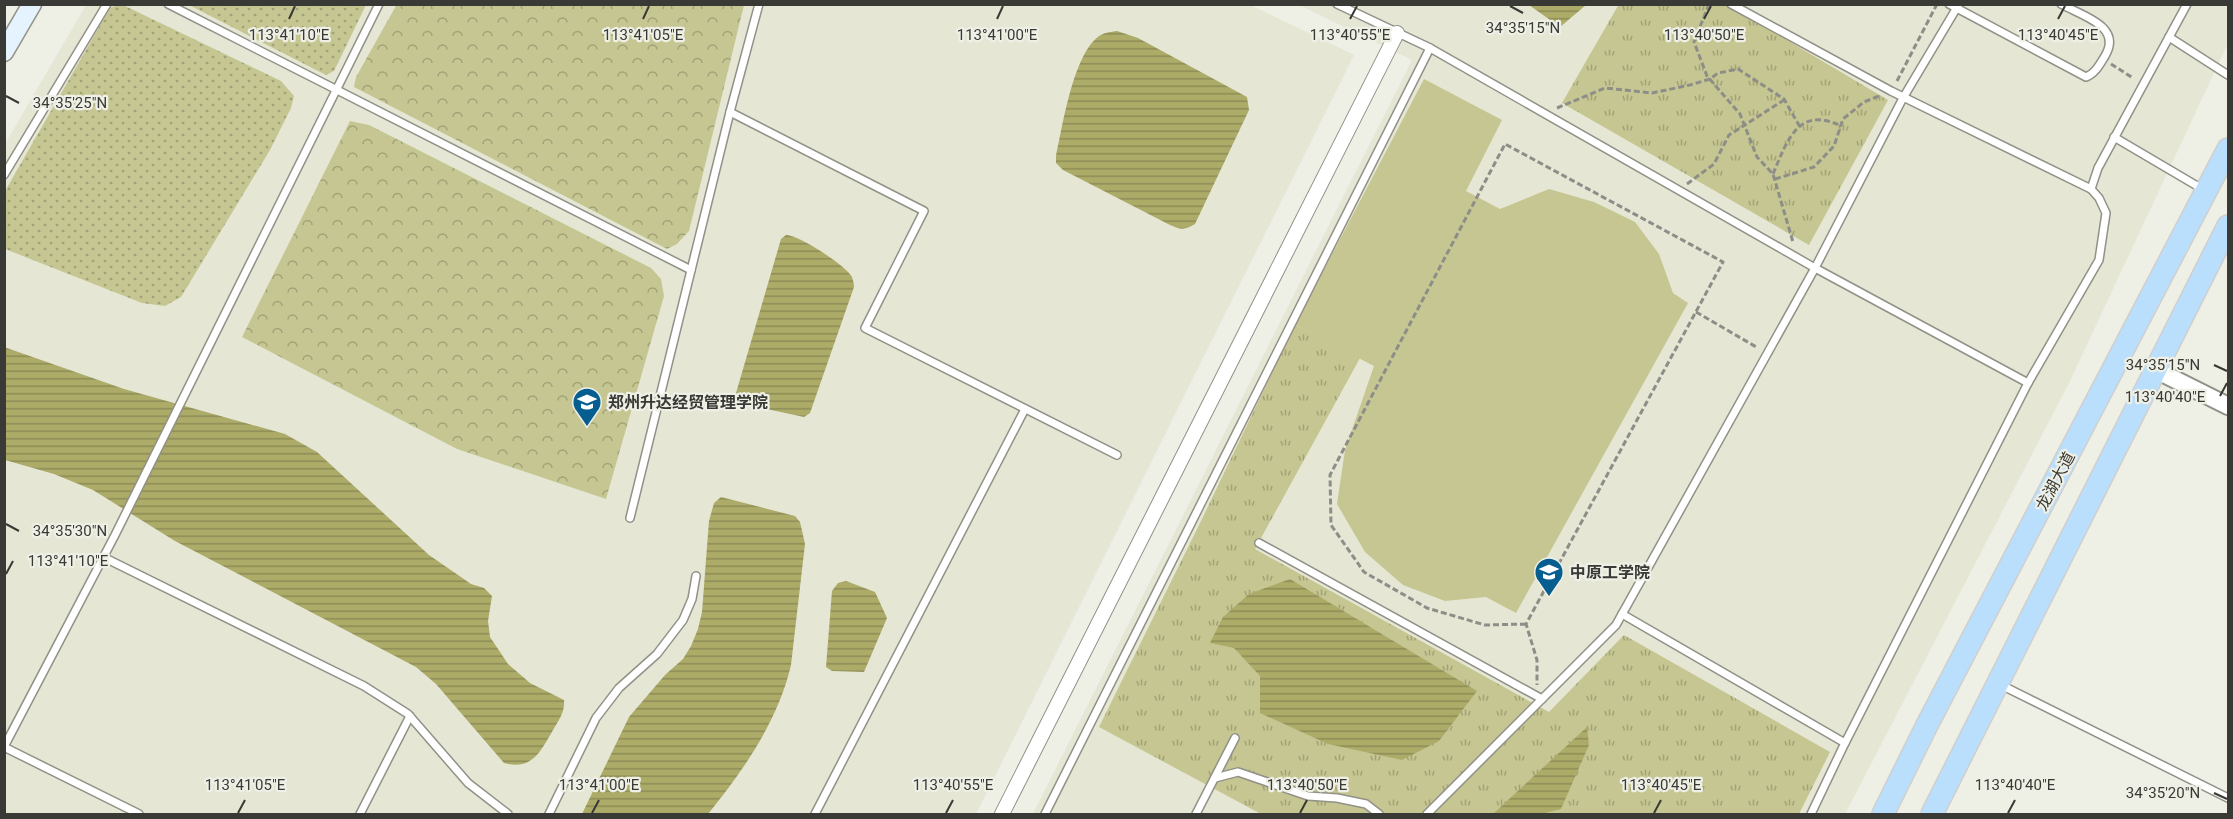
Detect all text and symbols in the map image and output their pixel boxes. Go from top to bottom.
text: 34°35'15"N [1486,19,1560,37]
text: 113°41'10"E [249,26,330,44]
text: 113°41'05"E [603,26,684,44]
text: 113°41'00"E [957,26,1038,44]
text: 113°40'55"E [1310,26,1391,44]
text: 113°40'50"E [1664,26,1745,44]
text: 113°40'45"E [2018,26,2099,44]
text: 34°35'25"N [33,94,107,112]
text: 34°35'15"N [2126,356,2200,374]
school or university icon: 郑州升达经贸管理学院 [571,386,603,428]
text: 113°40'40"E [2125,388,2206,406]
place label: 郑州升达经贸管理学院 [608,393,768,412]
street label: 龙湖大道 [2032,449,2079,514]
text: 34°35'30"N [33,522,107,540]
text: 113°41'10"E [28,552,109,570]
school or university icon: 中原工学院 [1533,556,1565,598]
place label: 中原工学院 [1570,563,1650,582]
text: 113°41'05"E [205,776,286,794]
text: 113°41'00"E [559,776,640,794]
text: 113°40'55"E [913,776,994,794]
text: 113°40'50"E [1267,776,1348,794]
text: 113°40'45"E [1621,776,1702,794]
text: 113°40'40"E [1975,776,2056,794]
text: 34°35'20"N [2126,784,2200,802]

